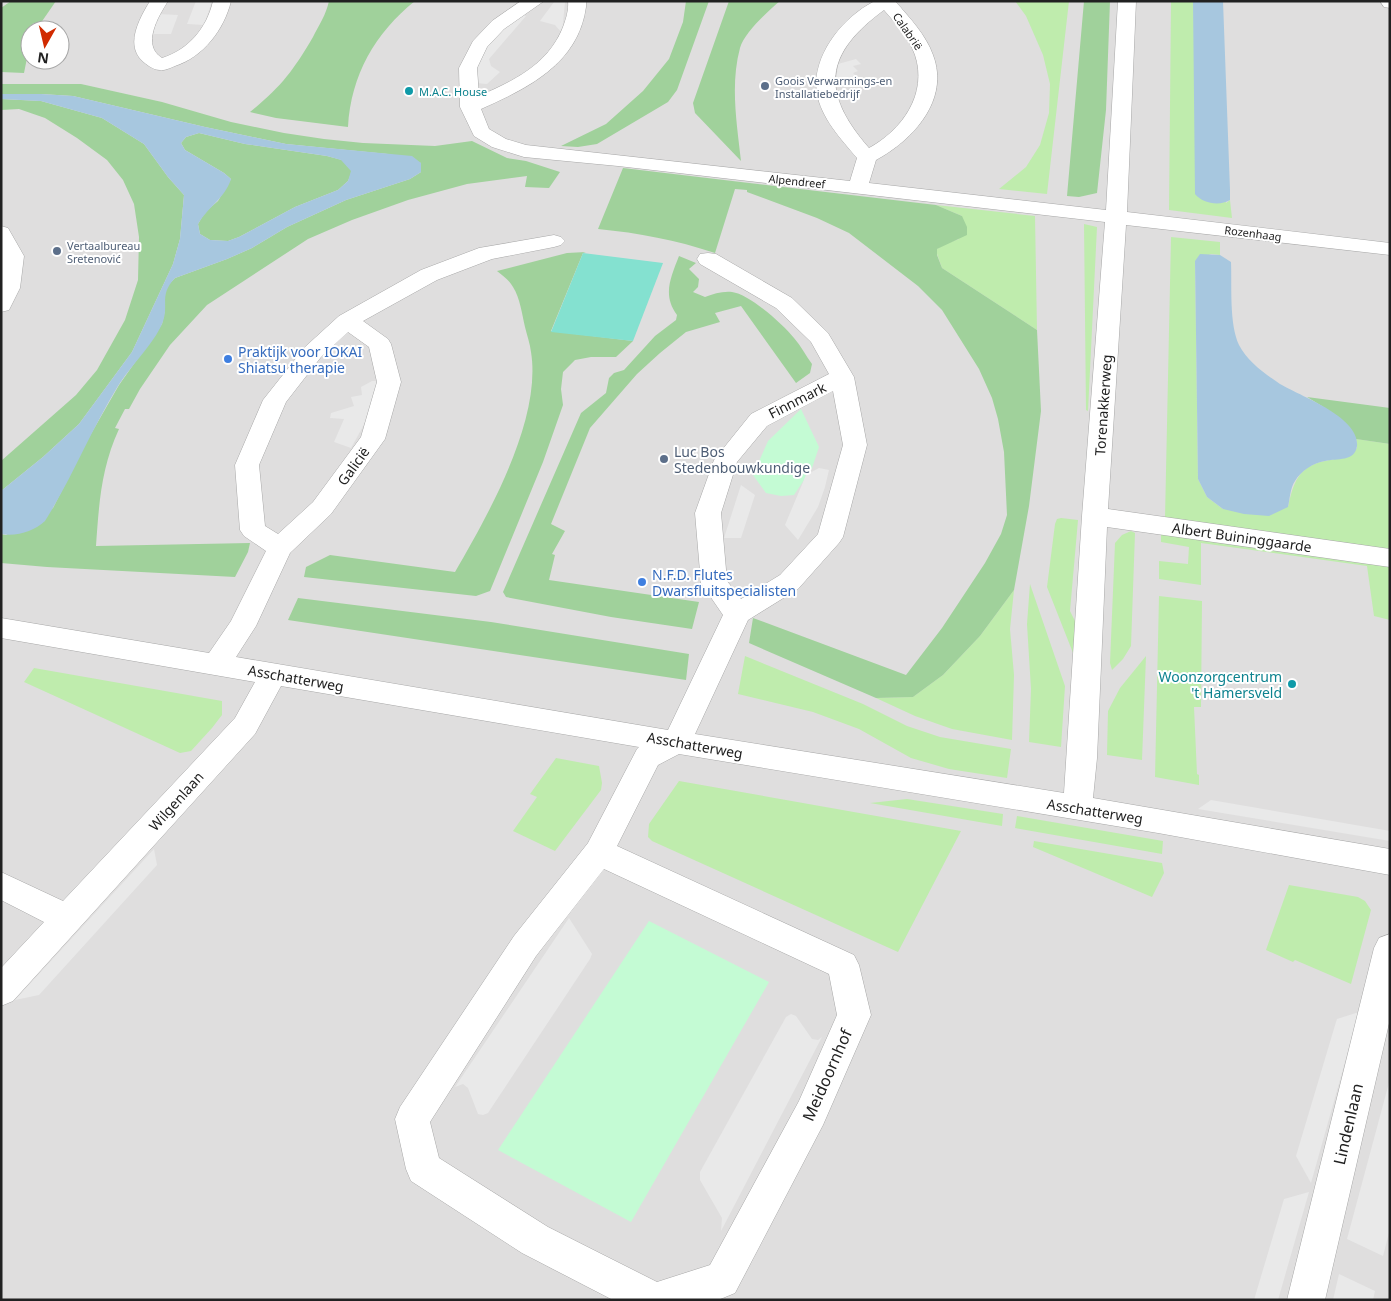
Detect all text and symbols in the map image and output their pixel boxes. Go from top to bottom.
street label: Calabrië [890,9,926,53]
north arrow [20,20,70,70]
text: N [36,48,50,69]
place label: Goois Verwarmings-en Installatiebedrijf [775,73,892,101]
marker: Goois Verwarmings-en Installatiebedrijf [759,80,771,92]
place label: M.A.C. House [419,84,487,99]
marker: M.A.C. House [403,85,415,97]
street label: Alpendreef [768,171,827,192]
street label: Rozenhaag [1224,222,1282,244]
place label: Vertaalbureau Sretenović [67,238,140,266]
marker: Vertaalbureau Sretenović [51,245,63,257]
place label: Praktijk voor IOKAI Shiatsu therapie [238,342,362,377]
marker: Praktijk voor IOKAI Shiatsu therapie [222,353,234,365]
street label: Torenakkerweg [1090,354,1116,456]
street label: Finnmark [765,377,830,423]
place label: Luc Bos Stedenbouwkundige [674,442,810,477]
street label: Galicië [333,443,374,489]
marker: Luc Bos Stedenbouwkundige [658,453,670,465]
street label: Albert Buininggaarde [1171,518,1313,556]
place label: N.F.D. Flutes Dwarsfluitspecialisten [652,565,796,600]
marker: N.F.D. Flutes Dwarsfluitspecialisten [636,576,648,588]
street label: Asschatterweg [247,660,345,696]
place label: Woonzorgcentrum 't Hamersveld [1159,667,1282,702]
marker: Woonzorgcentrum 't Hamersveld [1286,678,1298,690]
street label: Asschatterweg [646,727,744,763]
street label: Wilgenlaan [144,767,208,835]
street label: Asschatterweg [1046,794,1144,828]
street label: Meidoornhof [797,1024,858,1124]
street label: Lindenlaan [1328,1081,1368,1167]

